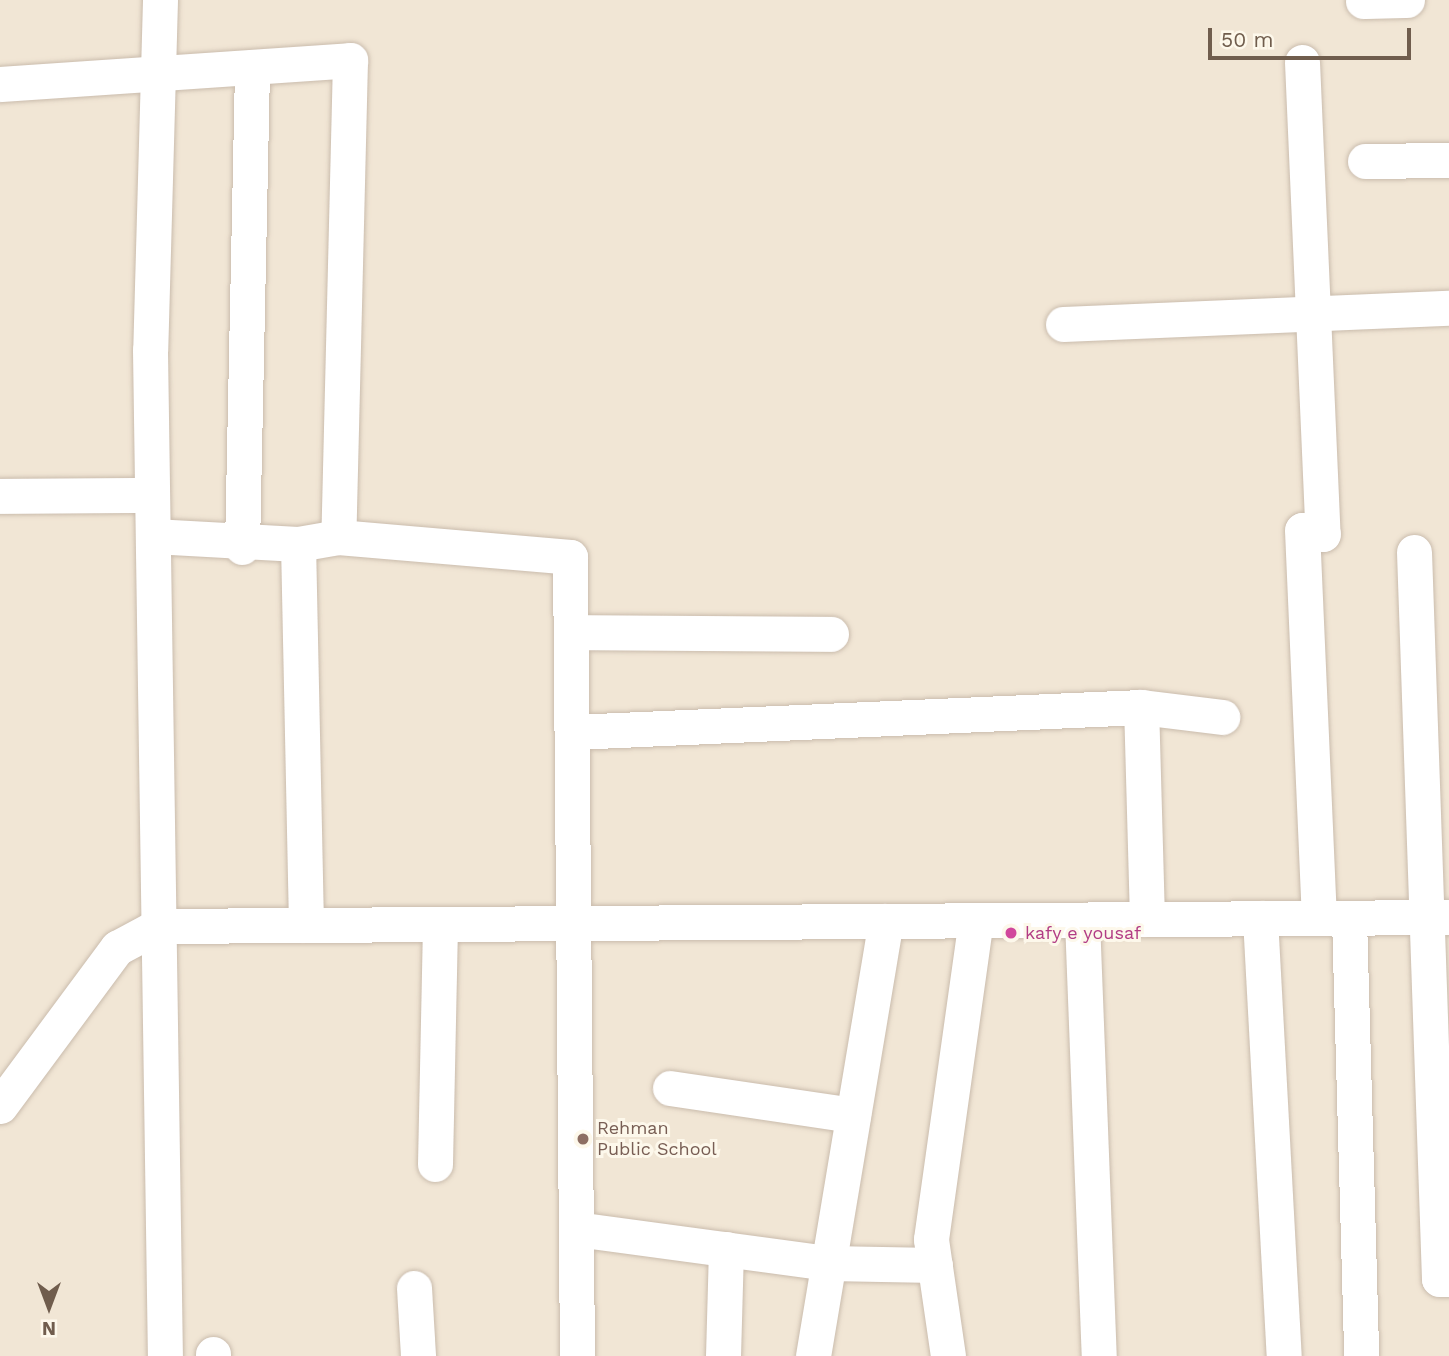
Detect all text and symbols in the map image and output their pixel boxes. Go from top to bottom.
scale bar [1211,14,1414,58]
text: 50 m [1221,27,1273,52]
place label: kafy e yousaf [1025,922,1142,944]
marker: kafy e yousaf [1003,925,1019,941]
place label: Rehman Public School [597,1118,717,1160]
marker: Rehman Public School [575,1131,591,1147]
north arrow [14,1272,84,1342]
text: N [42,1317,56,1340]

